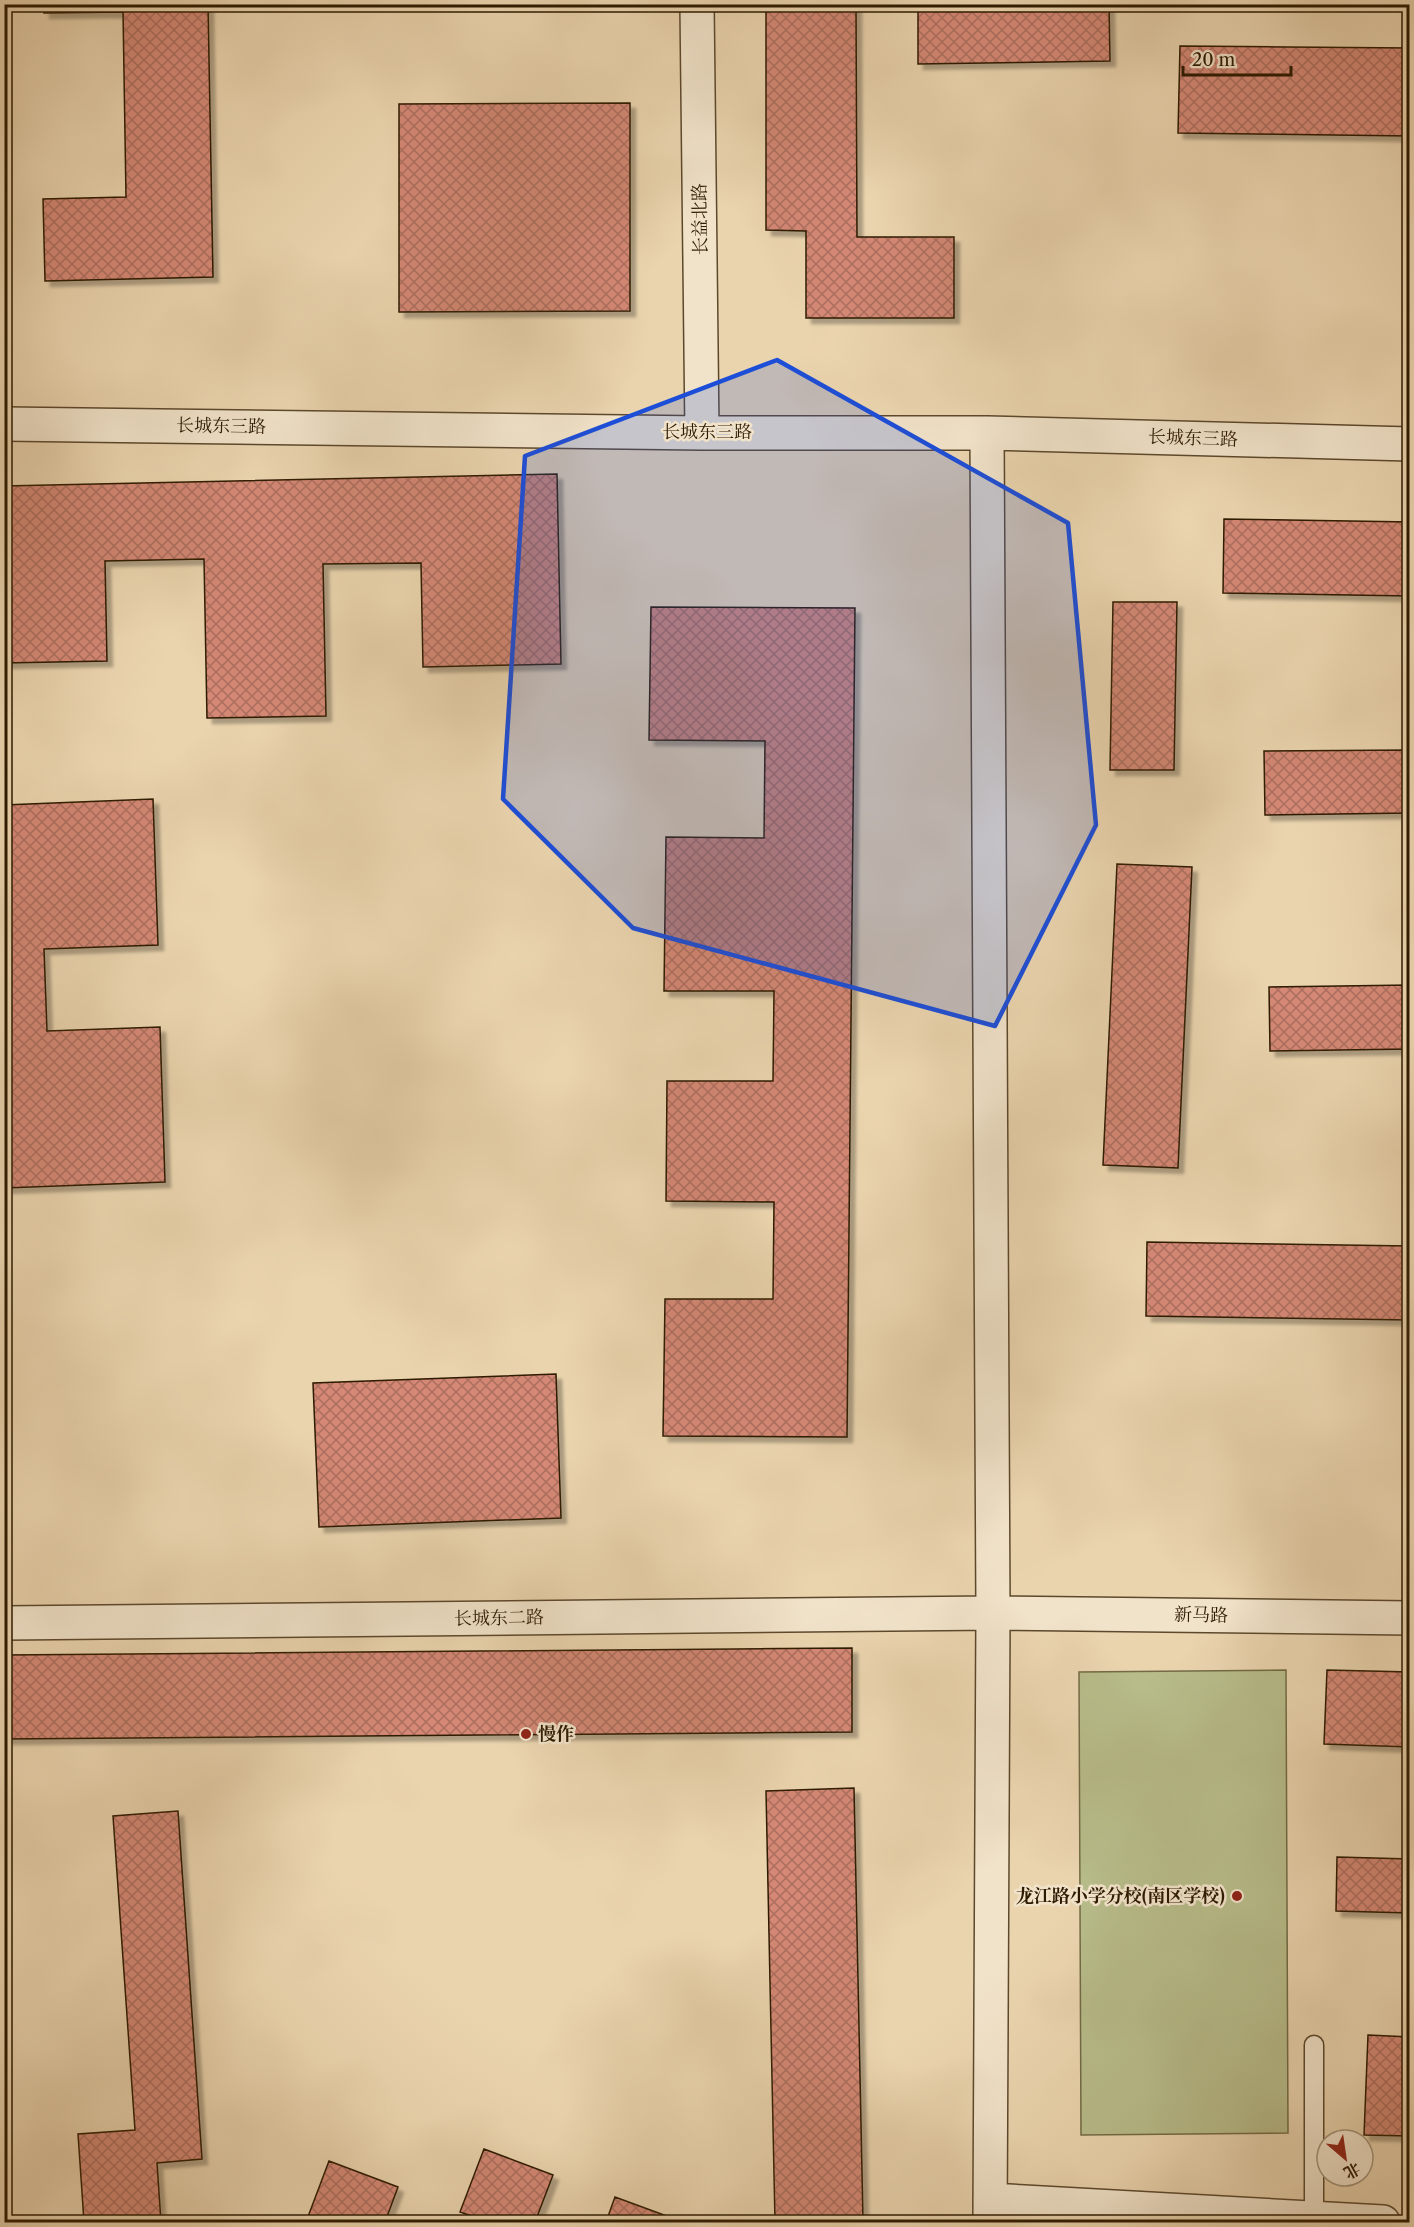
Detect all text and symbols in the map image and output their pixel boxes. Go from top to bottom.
scale bar [1183,39,1291,77]
text: 20 m [1192,49,1236,71]
street label: 长益北路 [688,183,712,255]
street label: 长城东三路 [176,414,266,438]
street label: 长城东三路 [662,421,752,443]
street label: 长城东三路 [1148,425,1238,451]
street label: 新马路 [1174,1604,1228,1626]
street label: 长城东二路 [454,1606,544,1630]
place label: 慢作 [538,1723,574,1745]
marker: 慢作 [519,1727,533,1741]
place label: 龙江路小学分校(南区学校) [1016,1885,1225,1907]
marker: 龙江路小学分校(南区学校) [1230,1889,1244,1903]
north arrow [1315,2128,1375,2188]
text: 北 [1340,2158,1364,2184]

